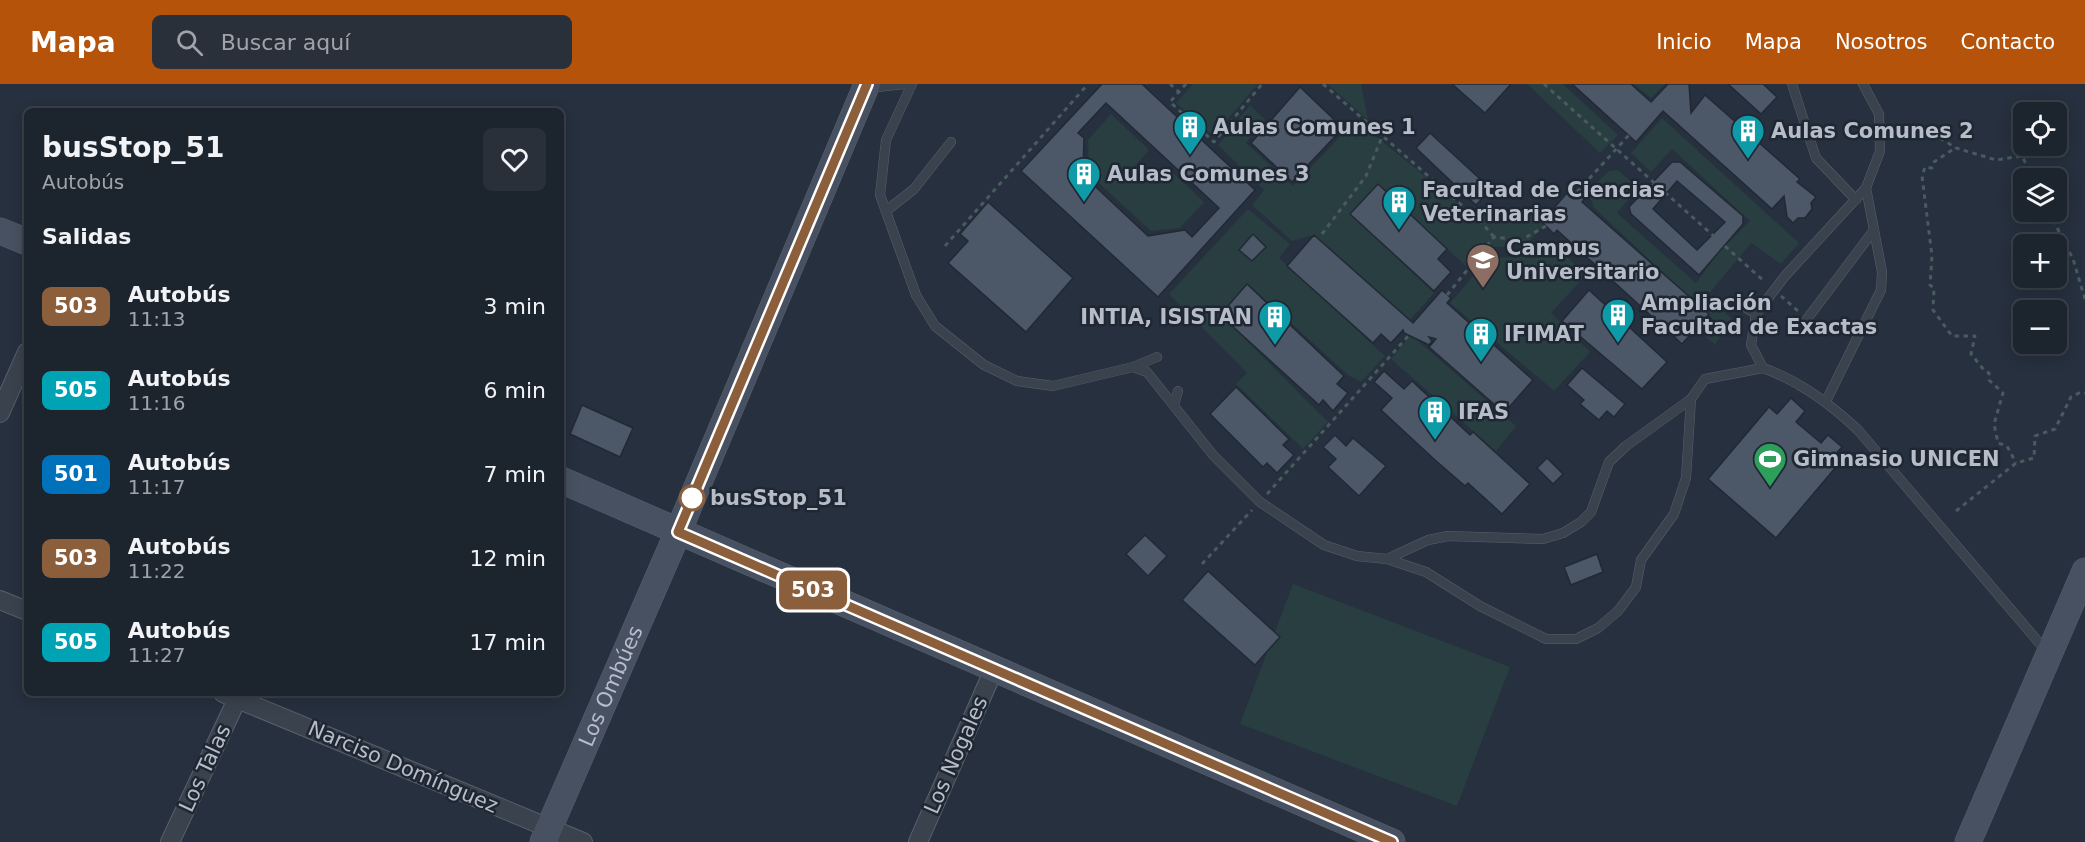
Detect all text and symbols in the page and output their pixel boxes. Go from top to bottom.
search box [152,15,572,69]
text: Mapa [30,26,116,59]
icon: search [173,26,206,59]
text: Buscar aquí [221,30,350,55]
text: Inicio [1656,30,1712,54]
text: Mapa [1745,30,1802,54]
text: Nosotros [1835,30,1927,54]
text: Contacto [1960,30,2055,54]
map controls [2013,102,2067,354]
button: locate [2013,102,2067,156]
building icon: Aulas Comunes 1 [1172,109,1208,156]
building icon: Aulas Comunes 2 [1730,113,1766,160]
place label: Aulas Comunes 1 [1213,115,1416,139]
place label: Aulas Comunes 2 [1771,119,1974,143]
button: heart [483,128,546,191]
text: busStop_51 [42,131,224,164]
building icon: Aulas Comunes 3 [1066,156,1102,203]
place label: Aulas Comunes 3 [1107,162,1310,186]
button: layers [2013,168,2067,222]
text: Autobús [42,170,124,194]
place label: Facultad de Ciencias Veterinarias [1422,178,1665,226]
building icon: Facultad de Ciencias Veterinarias [1381,184,1417,231]
text: Salidas [42,224,131,249]
button: + [2013,234,2067,288]
place label: Campus Universitario [1506,236,1659,284]
school or university icon: Campus Universitario [1465,242,1501,289]
text: Autobús [128,282,231,307]
place label: Ampliación Facultad de Exactas [1641,291,1877,339]
text: 503 [54,294,98,318]
text: 3 min [484,294,546,319]
building icon: Ampliación Facultad de Exactas [1600,297,1636,344]
building icon: INTIA, ISISTAN [1257,299,1293,346]
button: − [2013,300,2067,354]
place label: INTIA, ISISTAN [1080,305,1252,329]
text: 11:13 [128,307,185,331]
building icon: IFIMAT [1463,316,1499,363]
place label: IFIMAT [1504,322,1584,346]
text: Autobús [128,366,231,391]
text: 505 [54,378,98,402]
text: 6 min [484,378,546,403]
text: 11:16 [128,391,185,415]
building icon: IFAS [1417,394,1453,441]
place label: IFAS [1458,400,1509,424]
sports icon: Gimnasio UNICEN [1752,441,1788,488]
place label: Gimnasio UNICEN [1793,447,2000,471]
text: Autobús [128,450,231,475]
text: 501 [54,462,98,486]
text: 7 min [484,462,546,487]
text: 11:17 [128,475,185,499]
marker: busStop_51 [679,485,705,511]
place label: busStop_51 [710,486,847,510]
text: Autobús [128,534,231,559]
text: 503 [54,546,98,570]
text: 12 min [470,546,546,571]
text: 11:22 [128,559,185,583]
line badge: 503 [778,570,848,610]
text: 503 [791,578,835,602]
text: Autobús [128,618,231,643]
street label: Los Ombúes [574,622,648,750]
text: 505 [54,630,98,654]
text: 17 min [470,630,546,655]
text: 11:27 [128,643,185,667]
street label: Los Nogales [919,692,993,818]
street label: Narciso Domínguez [305,716,501,818]
street label: Los Talas [174,720,236,816]

